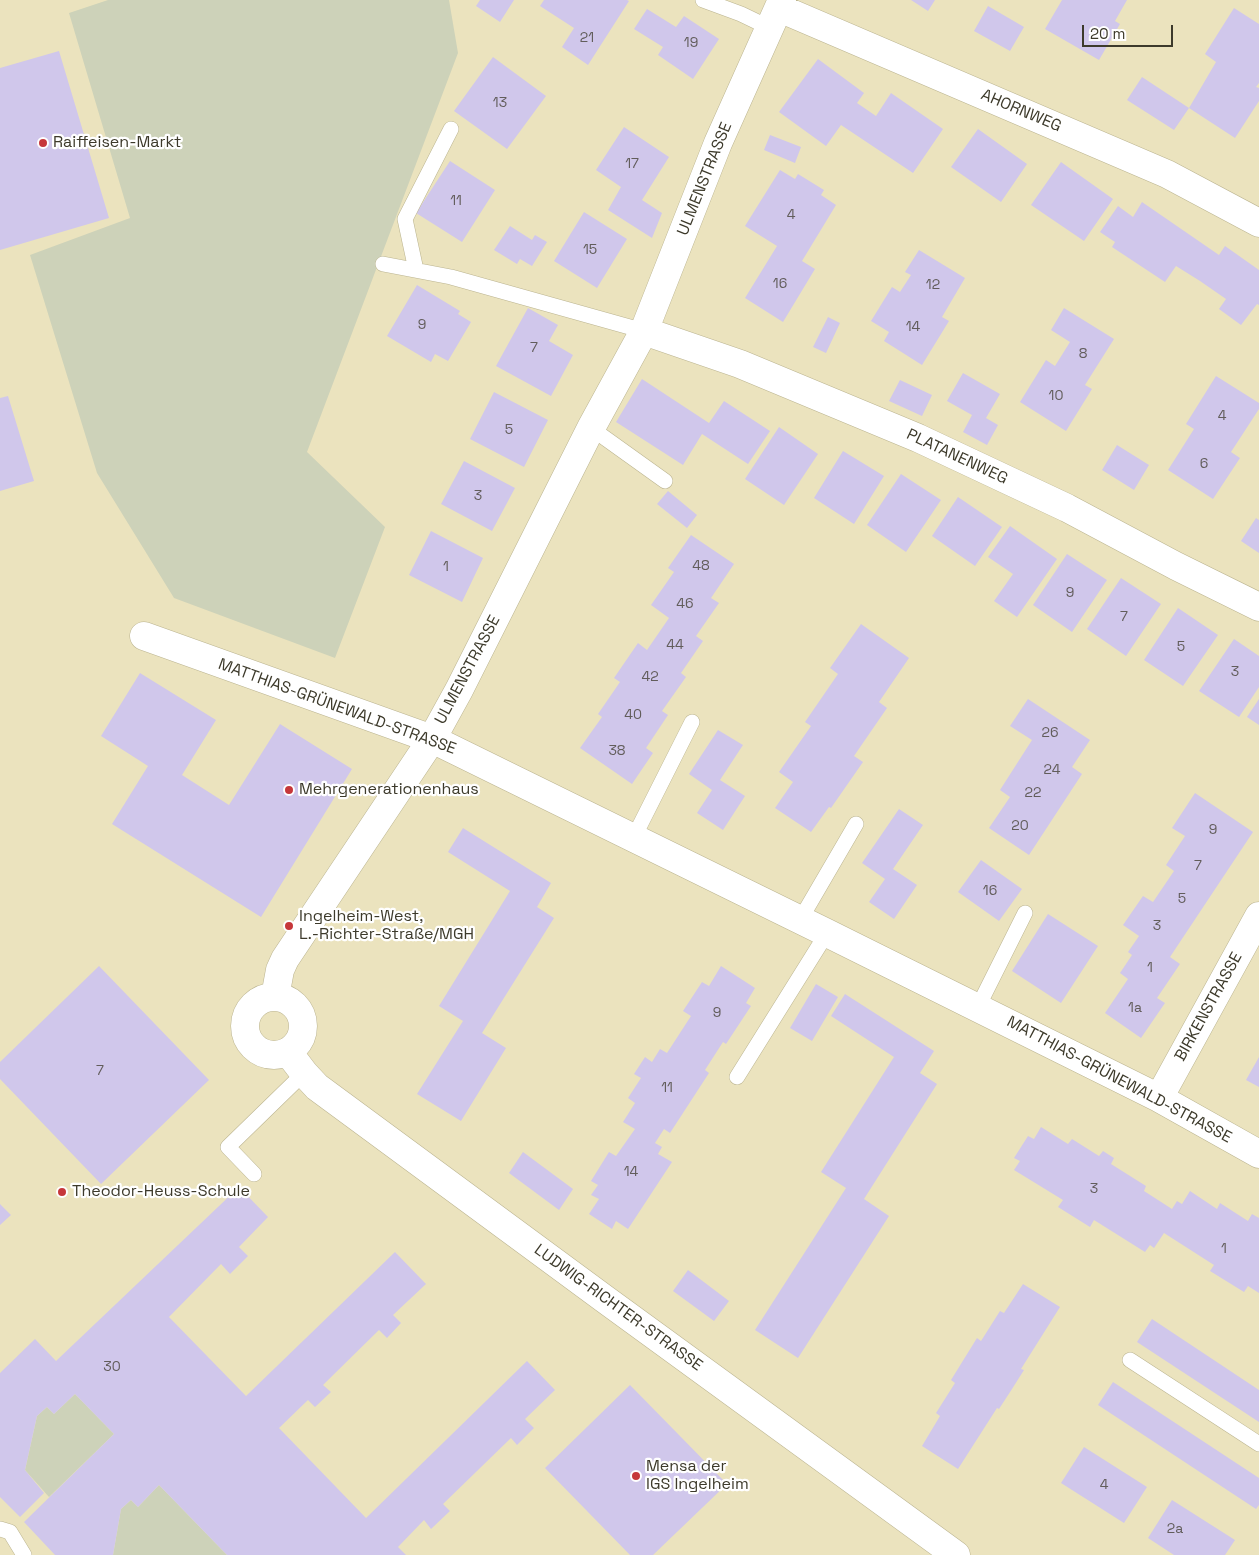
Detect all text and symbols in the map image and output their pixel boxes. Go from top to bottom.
scale bar [1084,15,1175,47]
text: 20 m [1090,24,1125,43]
house number: 21 [580,30,594,46]
house number: 19 [684,35,698,51]
street label: AHORNWEG [978,85,1064,137]
house number: 13 [493,95,507,111]
street label: ULMENSTRASSE [674,120,736,238]
place label: Raiffeisen-Markt [53,133,181,153]
marker: Raiffeisen-Markt [37,137,49,149]
house number: 17 [625,156,639,172]
house number: 11 [450,193,462,209]
house number: 4 [787,207,795,223]
house number: 15 [583,242,597,258]
house number: 16 [773,276,787,292]
house number: 12 [926,277,940,293]
house number: 9 [418,317,426,333]
house number: 14 [906,319,920,335]
house number: 7 [530,340,538,356]
house number: 8 [1079,346,1087,362]
house number: 10 [1049,388,1063,404]
house number: 4 [1218,408,1226,424]
house number: 5 [505,422,513,438]
street label: PLATANENWEG [903,425,1011,489]
house number: 6 [1200,456,1208,472]
house number: 3 [474,488,482,504]
house number: 48 [692,558,710,574]
house number: 1 [443,559,449,575]
house number: 9 [1066,585,1074,601]
house number: 46 [676,596,694,612]
house number: 7 [1120,609,1128,625]
street label: ULMENSTRASSE [431,612,505,728]
house number: 44 [666,637,684,653]
house number: 5 [1177,639,1185,655]
street label: MATTHIAS-GRÜNEWALD-STRASSE [215,655,459,759]
house number: 3 [1231,664,1239,680]
house number: 42 [641,669,659,685]
house number: 40 [624,707,642,723]
house number: 26 [1041,725,1059,741]
house number: 38 [608,743,626,759]
house number: 24 [1044,762,1060,778]
place label: Mehrgenerationenhaus [299,780,479,800]
marker: Mehrgenerationenhaus [283,784,295,796]
house number: 22 [1025,785,1041,801]
house number: 20 [1011,818,1029,834]
house number: 9 [1209,822,1217,838]
house number: 7 [1194,858,1202,874]
house number: 16 [983,883,997,899]
house number: 5 [1178,891,1186,907]
place label: Ingelheim-West, L.-Richter-Straße/MGH [299,907,474,945]
house number: 3 [1153,918,1161,934]
marker: Ingelheim-West, L.-Richter-Straße/MGH [283,920,295,932]
street label: BIRKENSTRASSE [1171,949,1247,1065]
house number: 1 [1147,960,1153,976]
house number: 1a [1128,1000,1142,1016]
house number: 9 [713,1005,721,1021]
street label: MATTHIAS-GRÜNEWALD-STRASSE [1003,1012,1235,1148]
house number: 7 [96,1063,104,1079]
house number: 11 [661,1080,673,1096]
house number: 14 [624,1164,638,1180]
house number: 3 [1090,1181,1098,1197]
place label: Theodor-Heuss-Schule [72,1182,250,1202]
marker: Theodor-Heuss-Schule [56,1186,68,1198]
street label: LUDWIG-RICHTER-STRASSE [530,1240,706,1376]
house number: 1 [1221,1241,1227,1257]
house number: 30 [103,1359,121,1375]
place label: Mensa der IGS Ingelheim [646,1457,749,1495]
marker: Mensa der IGS Ingelheim [630,1470,642,1482]
house number: 4 [1100,1477,1108,1493]
house number: 2a [1167,1521,1183,1537]

